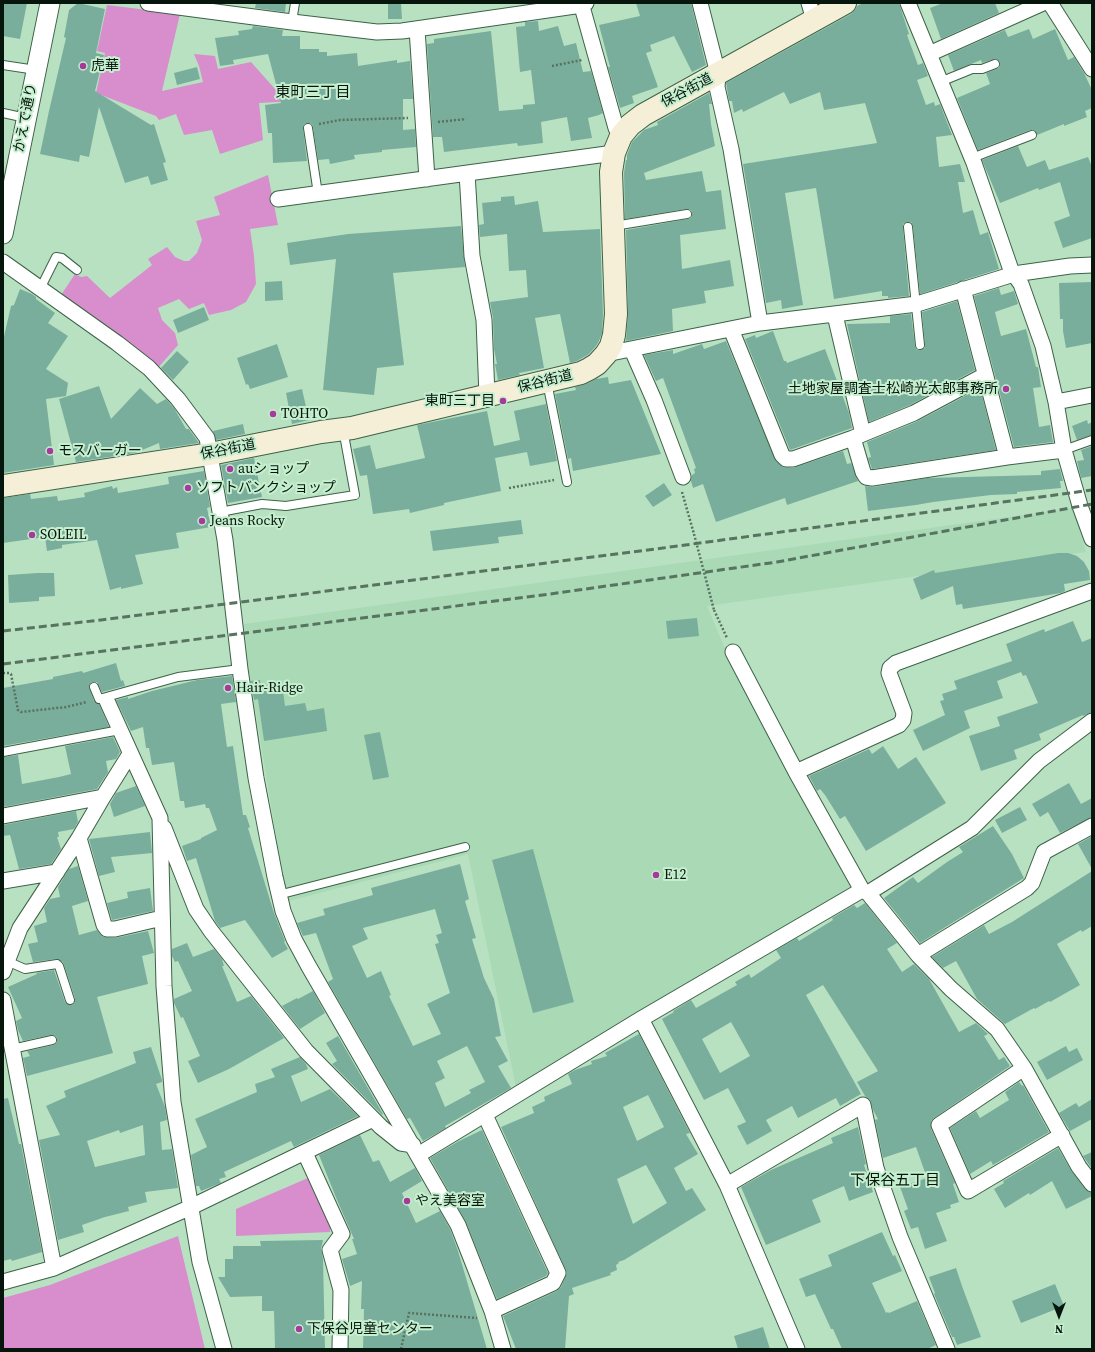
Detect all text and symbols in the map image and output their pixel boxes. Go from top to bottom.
place label: 虎華 [91,58,119,74]
marker: 虎華 [78,61,88,71]
street label: 保谷街道 [658,70,716,112]
street label: かえで通り [11,82,41,154]
district label: 東町三丁目 [276,84,350,102]
street label: 保谷街道 [516,367,574,397]
place label: 土地家屋調査士松崎光太郎事務所 [788,381,998,397]
marker: 土地家屋調査士松崎光太郎事務所 [1001,384,1011,394]
place label: 東町三丁目 [425,393,495,409]
marker: 東町三丁目 [498,396,508,406]
place label: TOHTO [281,406,328,422]
marker: TOHTO [268,409,278,419]
street label: 保谷街道 [199,436,257,464]
place label: モスバーガー [58,443,142,459]
marker: モスバーガー [45,446,55,456]
place label: auショップ [238,461,309,477]
marker: auショップ [225,464,235,474]
place label: ソフトバンクショップ [196,480,336,496]
marker: ソフトバンクショップ [183,483,193,493]
place label: Jeans Rocky [210,513,285,529]
marker: Jeans Rocky [197,516,207,526]
place label: SOLEIL [40,527,87,543]
marker: SOLEIL [27,530,37,540]
place label: Hair-Ridge [236,680,303,696]
marker: Hair-Ridge [223,683,233,693]
place label: E12 [664,867,686,883]
marker: E12 [651,870,661,880]
district label: 下保谷五丁目 [850,1172,940,1190]
place label: やえ美容室 [415,1193,485,1209]
marker: やえ美容室 [402,1196,412,1206]
north arrow [1039,1296,1079,1336]
place label: 下保谷児童センター [307,1321,433,1337]
text: N [1055,1321,1063,1336]
marker: 下保谷児童センター [294,1324,304,1334]

